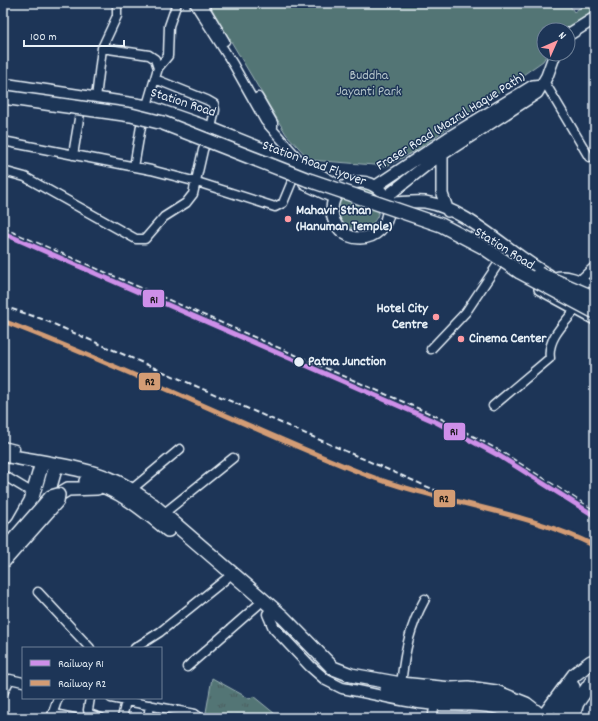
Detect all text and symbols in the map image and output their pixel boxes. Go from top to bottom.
scale bar [24,22,124,48]
north arrow [536,22,576,62]
text: 100 m [30,29,57,46]
text: N [554,29,570,44]
park label: Buddha Jayanti Park [336,66,402,102]
street label: Fraser Road (Mazrul Haque Path) [373,68,530,176]
street label: Station Road [148,83,218,123]
street label: Station Road Flyover [259,136,370,192]
place label: Mahavir Sthan (Hanuman Temple) [296,201,393,237]
marker: Mahavir Sthan (Hanuman Temple) [283,214,293,224]
street label: Station Road [470,223,538,275]
line badge: R1 [142,289,165,308]
text: R1 [150,293,158,309]
place label: Hotel City Centre [376,299,429,335]
marker: Hotel City Centre [431,312,441,322]
place label: Cinema Center [469,329,547,349]
marker: Cinema Center [456,334,466,344]
place label: Patna Junction [308,352,387,372]
marker: Patna Junction [292,355,306,369]
line badge: R2 [138,372,161,391]
text: R2 [145,375,155,391]
line badge: R1 [443,422,466,441]
text: R1 [450,425,458,441]
line badge: R2 [433,489,456,508]
text: R2 [439,492,449,508]
legend [22,647,162,699]
text: Railway R1 [58,656,104,673]
text: Railway R2 [58,676,107,693]

